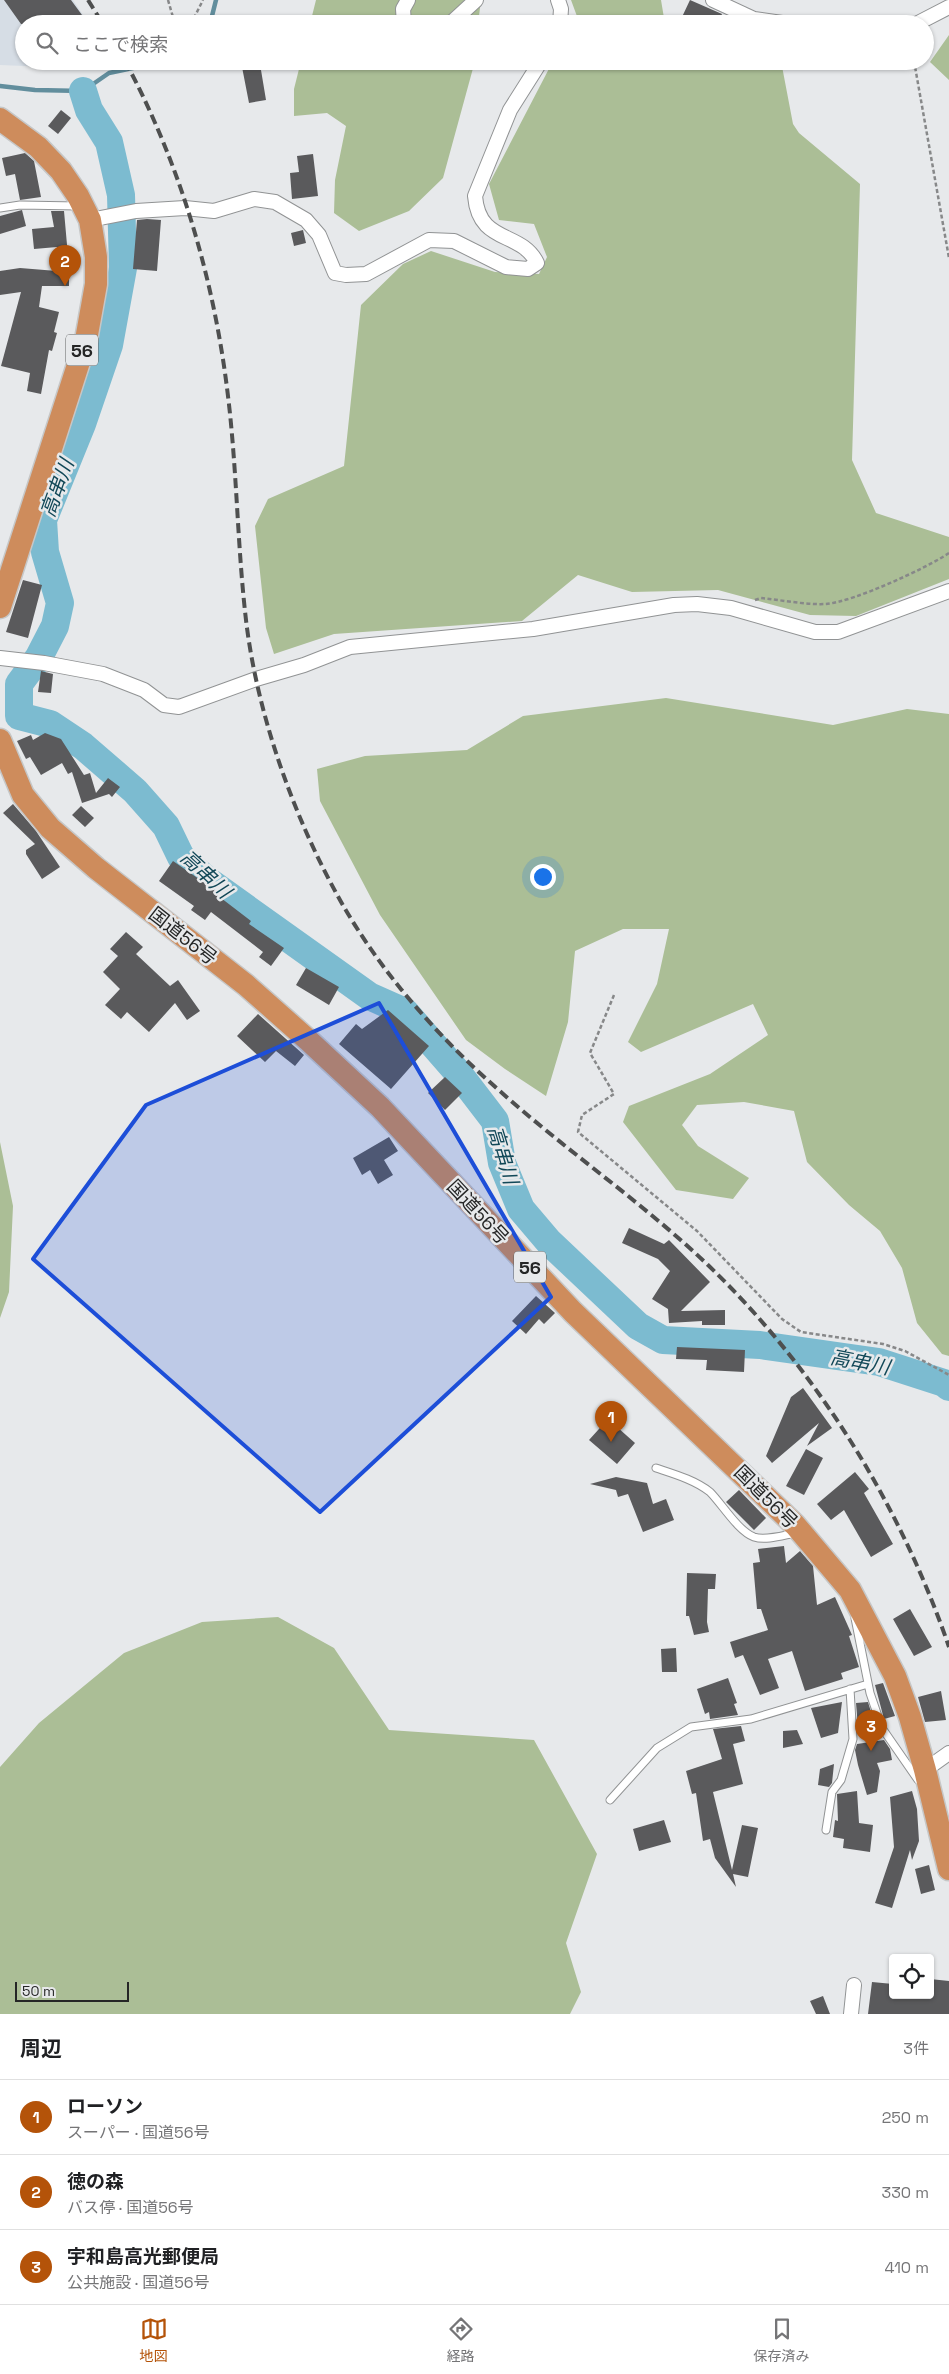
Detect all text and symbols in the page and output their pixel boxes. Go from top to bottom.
search box [15,15,934,70]
icon: search [33,29,61,57]
text: ここで検索 [73,32,168,57]
pin: 2 [49,245,81,286]
road number: 56 [66,334,98,366]
water label: 高串川 [35,453,80,521]
water label: 高串川 [175,844,238,905]
your location [530,864,556,890]
street label: 国道56号 [144,902,222,970]
water label: 高串川 [482,1123,525,1189]
street label: 国道56号 [442,1174,514,1250]
road number: 56 [514,1252,546,1282]
water label: 高串川 [828,1344,894,1381]
pin: 1 [595,1401,627,1442]
street label: 国道56号 [729,1460,803,1534]
pin: 3 [855,1710,887,1751]
map controls [889,1954,934,1999]
button: locate [889,1954,934,1999]
scale bar [15,1979,129,2002]
text: 50 m [22,1982,55,2000]
text: 周辺 [20,2035,62,2062]
text: 3件 [903,2038,929,2059]
text: ローソン [67,2094,143,2119]
text: 1 [32,2107,40,2128]
text: 250 m [882,2107,929,2128]
text: スーパー · 国道56号 [67,2122,209,2143]
text: 徳の森 [67,2169,124,2194]
text: 2 [31,2182,41,2203]
text: 330 m [882,2182,929,2203]
text: バス停 · 国道56号 [67,2197,194,2218]
text: 宇和島高光郵便局 [67,2244,219,2269]
text: 3 [31,2257,41,2278]
text: 410 m [885,2257,929,2278]
text: 公共施設 · 国道56号 [67,2272,210,2293]
tab: 地図 [140,2315,168,2365]
tab: 経路 [447,2315,475,2365]
tab: 保存済み [754,2315,810,2365]

